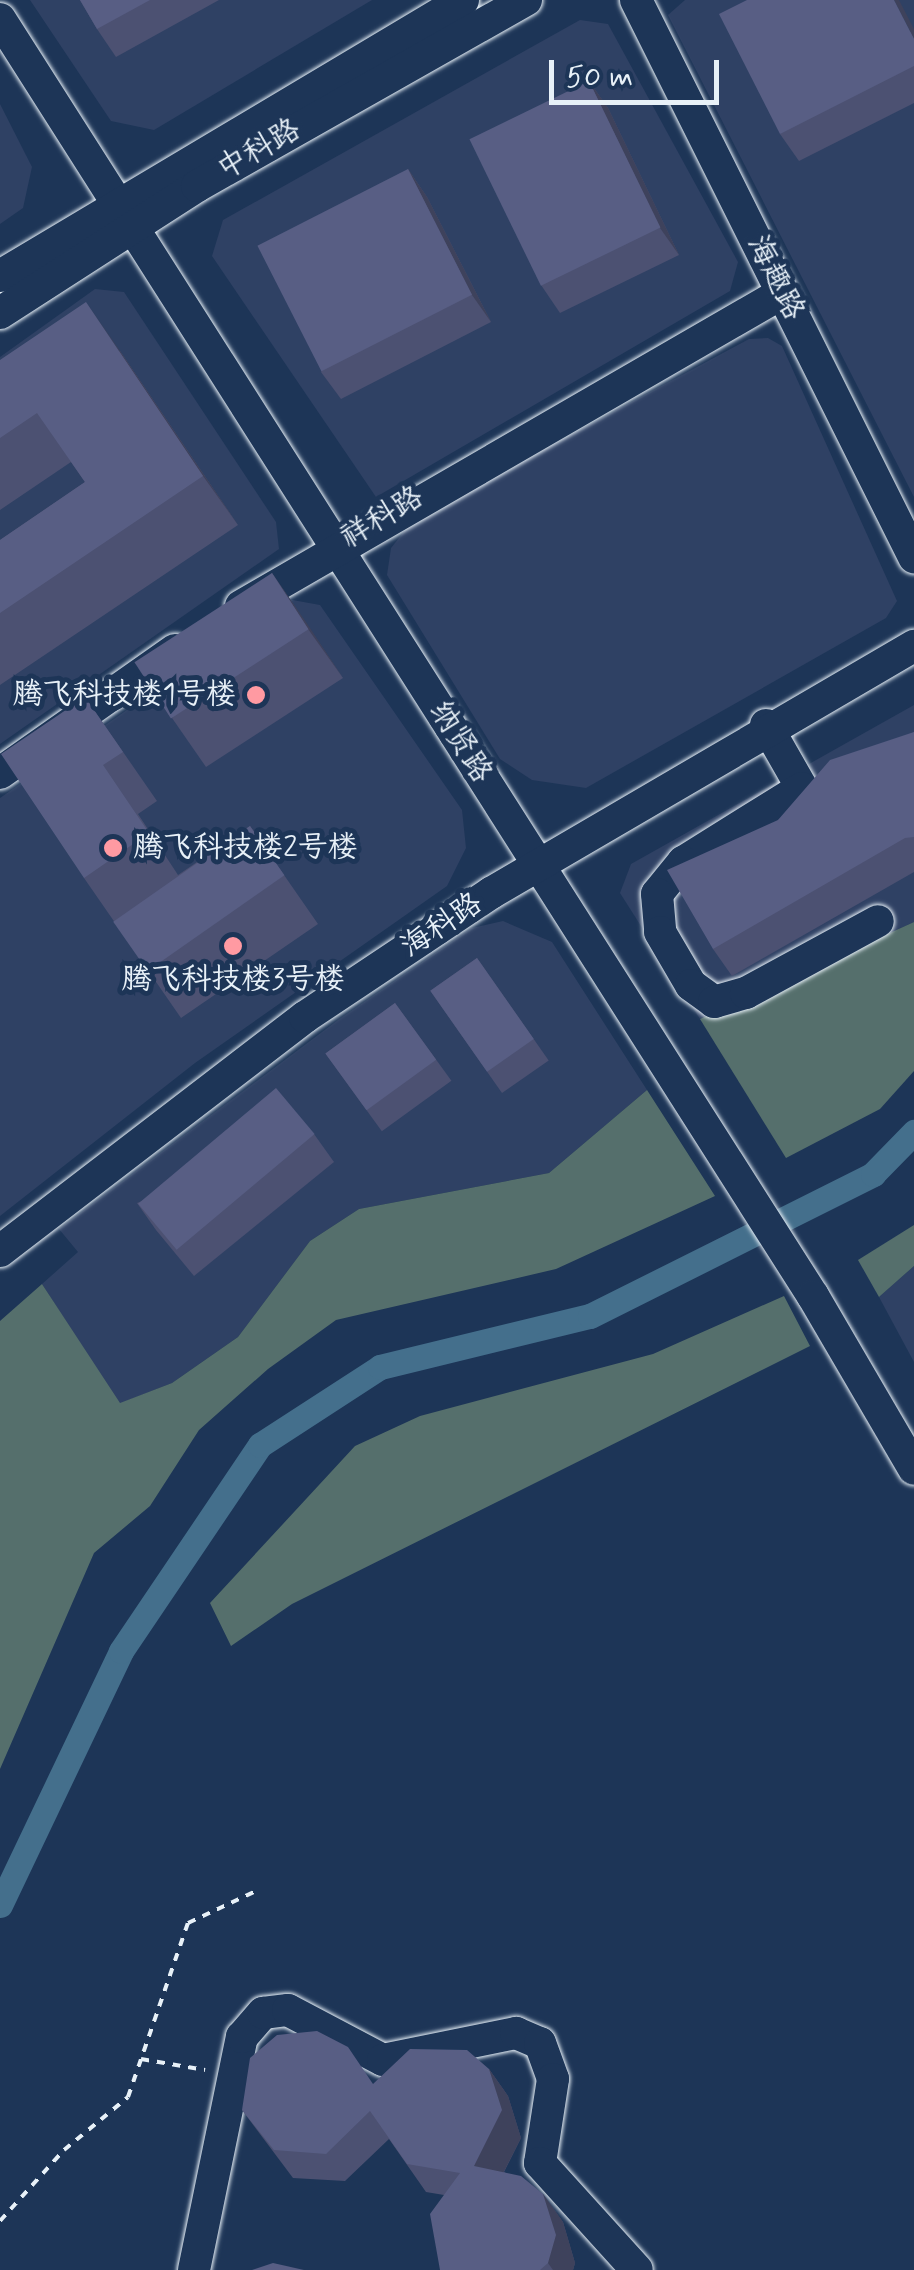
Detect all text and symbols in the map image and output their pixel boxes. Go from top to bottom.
scale bar [554,40,724,102]
text: 50 m [566,58,633,97]
street label: 中科路 [211,112,307,188]
street label: 海趣路 [739,230,811,326]
street label: 祥科路 [334,479,430,557]
place label: 腾飞科技楼1号楼 [13,677,236,713]
marker: 腾飞科技楼1号楼 [245,684,267,706]
street label: 纳贤路 [421,694,499,790]
place label: 腾飞科技楼2号楼 [133,830,358,866]
marker: 腾飞科技楼2号楼 [102,837,124,859]
street label: 海科路 [395,886,489,966]
marker: 腾飞科技楼3号楼 [222,935,244,957]
place label: 腾飞科技楼3号楼 [121,962,345,998]

